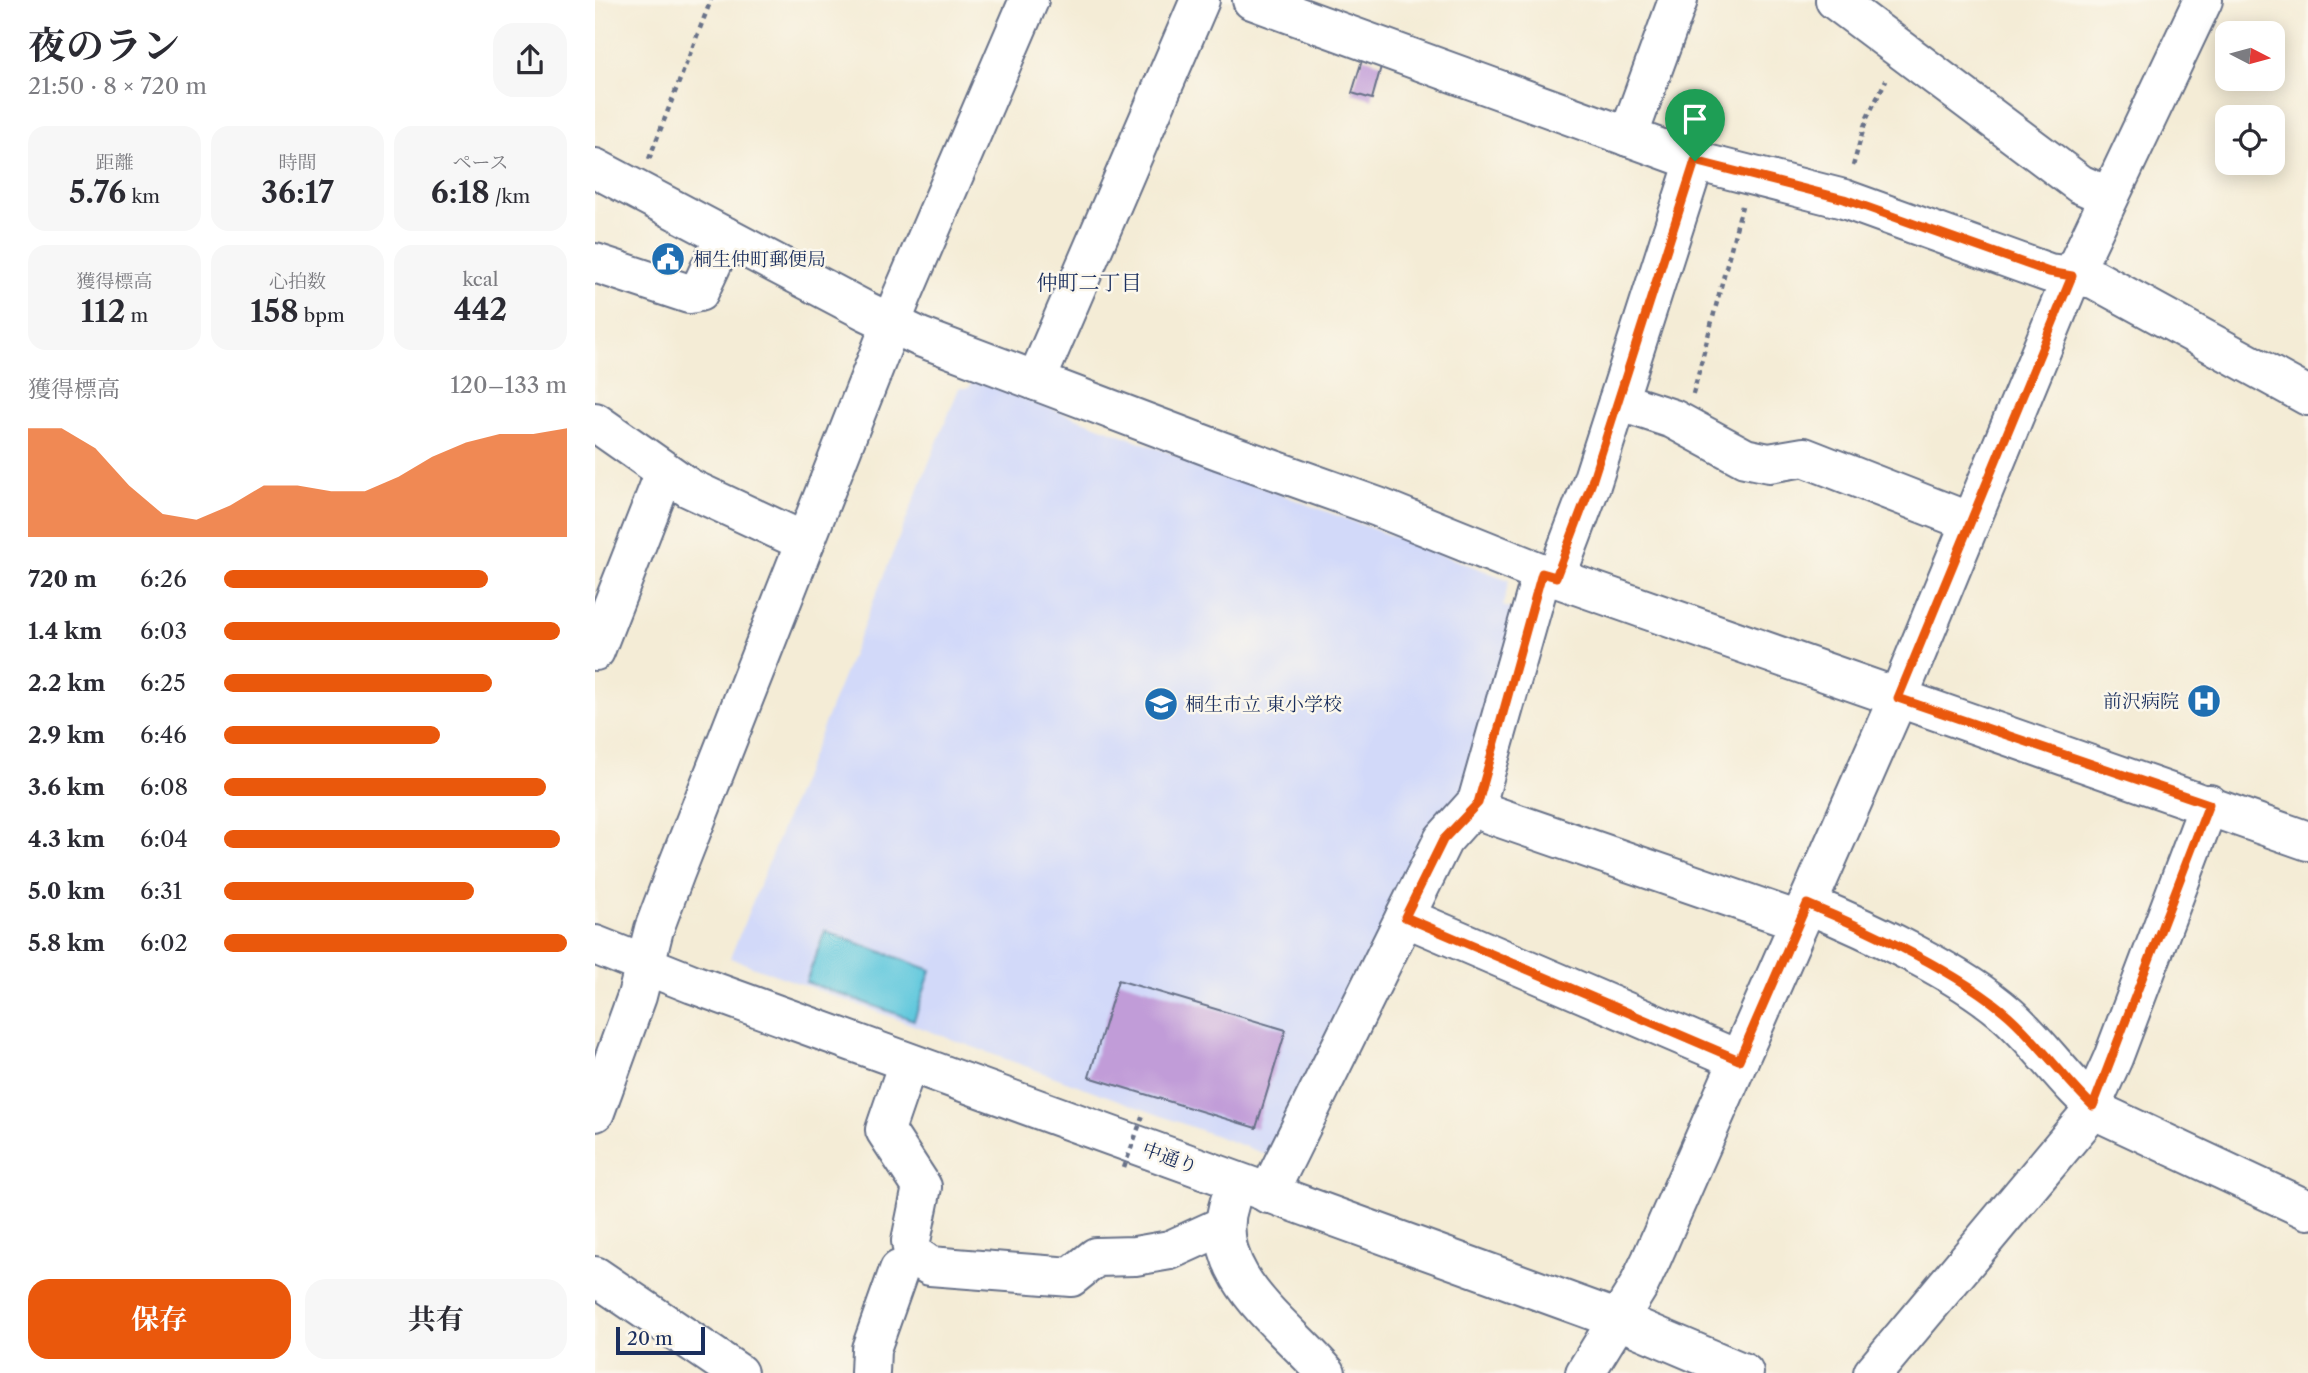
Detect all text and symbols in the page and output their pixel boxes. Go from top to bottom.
north arrow [2215,21,2285,91]
map controls [2215,21,2285,175]
text: 夜のラン [28,22,180,69]
button: share [493,23,567,97]
text: 21:50 · 8 × 720 m [28,72,207,100]
pin [1665,89,1725,161]
icon: arrive [1676,100,1714,138]
button: locate [2215,105,2285,175]
text: 距離 [95,151,134,174]
text: 時間 [278,151,317,174]
text: ペース [452,151,509,174]
text: 5.76 [69,174,126,211]
text: 36:17 [261,174,334,211]
text: 6:18 [431,174,490,211]
text: km [126,185,160,208]
text: /km [490,185,530,208]
public building icon: 桐生仲町郵便局 [649,240,687,278]
place label: 桐生仲町郵便局 [693,248,826,271]
text: kcal [463,268,498,291]
text: 獲得標高 [76,270,153,293]
text: 心拍数 [269,270,326,293]
district label: 仲町二丁目 [1037,270,1142,295]
text: 442 [454,291,507,328]
text: 112 [81,293,125,330]
text: 158 [250,293,299,330]
text: m [125,304,148,327]
text: bpm [299,304,345,327]
text: 120–133 m [450,371,567,399]
text: 獲得標高 [28,375,120,403]
text: 720 m [28,565,97,593]
text: 6:26 [140,565,187,593]
text: 1.4 km [28,617,102,645]
text: 6:03 [140,617,187,645]
text: 2.2 km [28,669,105,697]
text: 6:25 [140,669,186,697]
hospital icon: 前沢病院 [2185,682,2223,720]
school or university icon: 桐生市立 東小学校 [1142,685,1180,723]
place label: 前沢病院 [2103,690,2179,713]
place label: 桐生市立 東小学校 [1185,693,1342,716]
text: 2.9 km [28,721,105,749]
text: 6:46 [140,721,187,749]
text: 3.6 km [28,773,105,801]
text: 6:08 [140,773,188,801]
text: 4.3 km [28,825,105,853]
text: 6:04 [140,825,188,853]
text: 5.0 km [28,877,105,905]
text: 6:31 [140,877,182,905]
text: 5.8 km [28,929,105,957]
text: 6:02 [140,929,188,957]
street label: 中通り [1139,1137,1201,1179]
button: 保存 [28,1279,291,1359]
button: 共有 [305,1279,567,1359]
scale bar [616,1324,705,1356]
text: 20 m [627,1327,673,1350]

